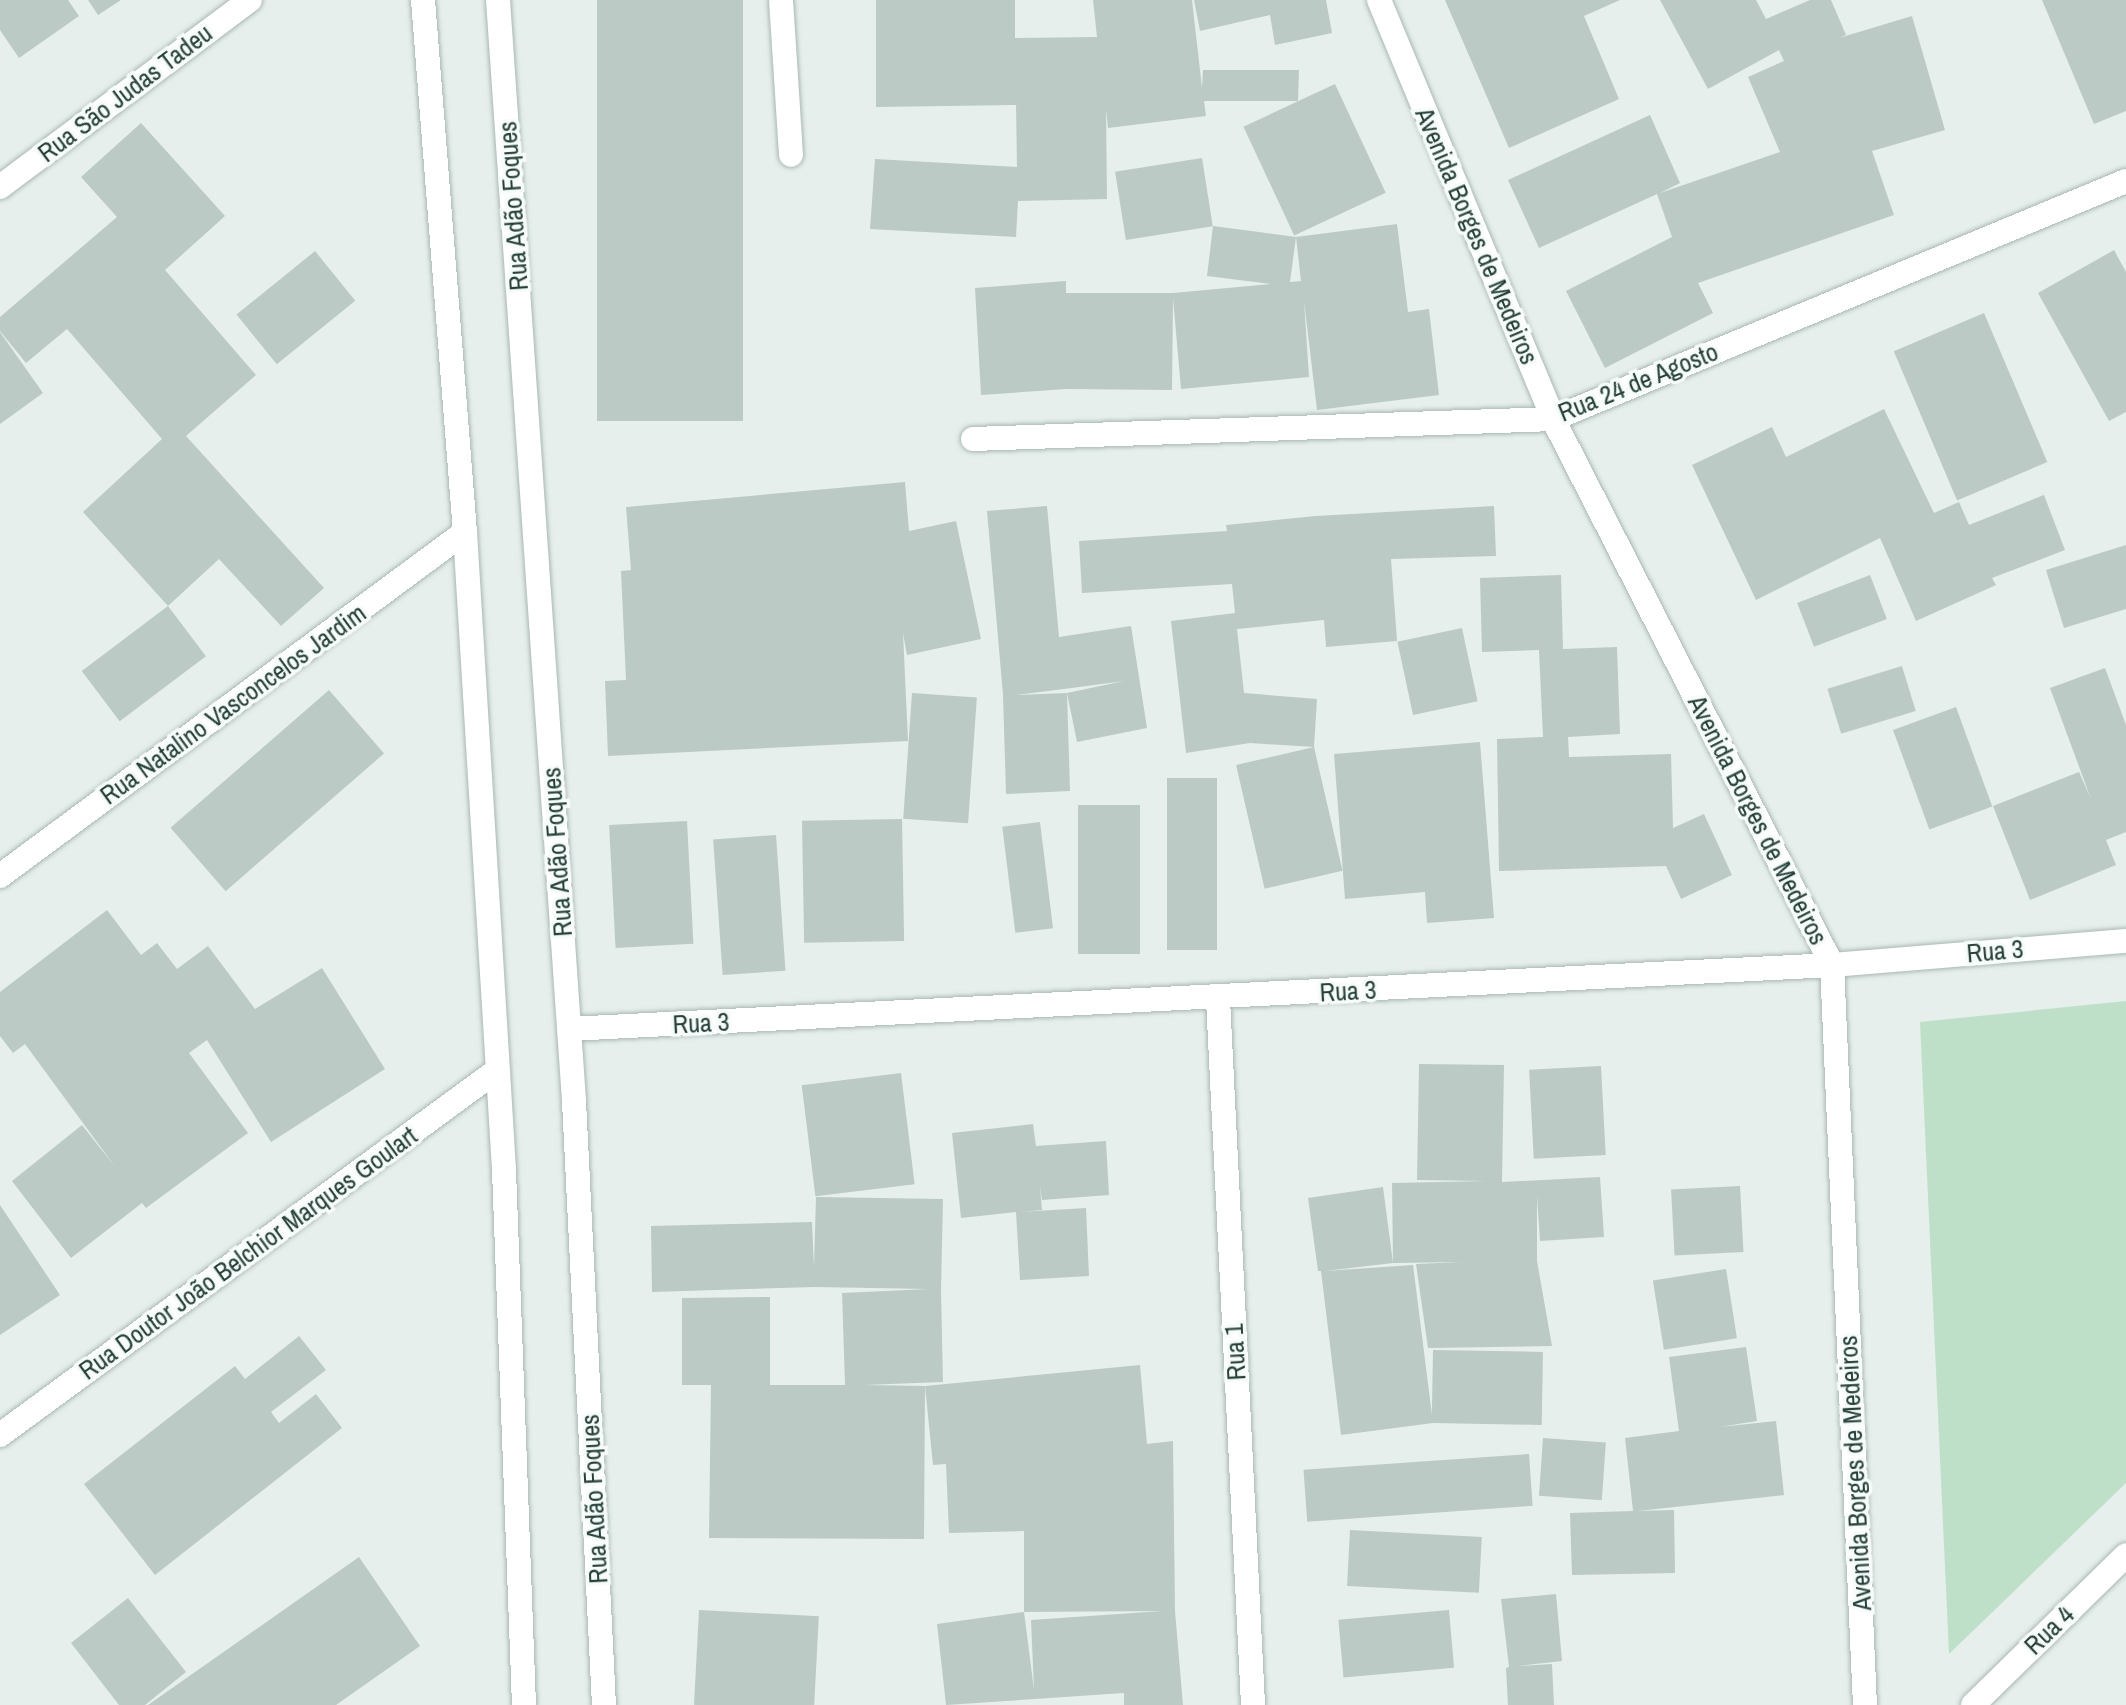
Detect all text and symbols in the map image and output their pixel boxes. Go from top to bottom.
street label: Rua São Judas Tadeu [32,17,218,169]
street label: Avenida Borges de Medeiros [1409,103,1545,369]
street label: Rua Adão Foques [491,120,535,292]
street label: Rua 24 de Agosto [1553,336,1723,428]
street label: Rua Natalino Vasconcelos Jardim [94,597,372,811]
street label: Avenida Borges de Medeiros [1681,690,1835,950]
street label: Rua Adão Foques [535,766,579,938]
street label: Rua 3 [1965,933,2025,969]
street label: Rua 3 [1319,974,1377,1008]
street label: Rua 3 [672,1006,730,1040]
street label: Rua Doutor João Belchior Marques Goulart [73,1120,423,1386]
street label: Rua 1 [1218,1323,1252,1381]
street label: Avenida Borges de Medeiros [1832,1334,1878,1612]
street label: Rua Adão Foques [574,1413,614,1585]
street label: Rua 4 [2018,1599,2080,1661]

